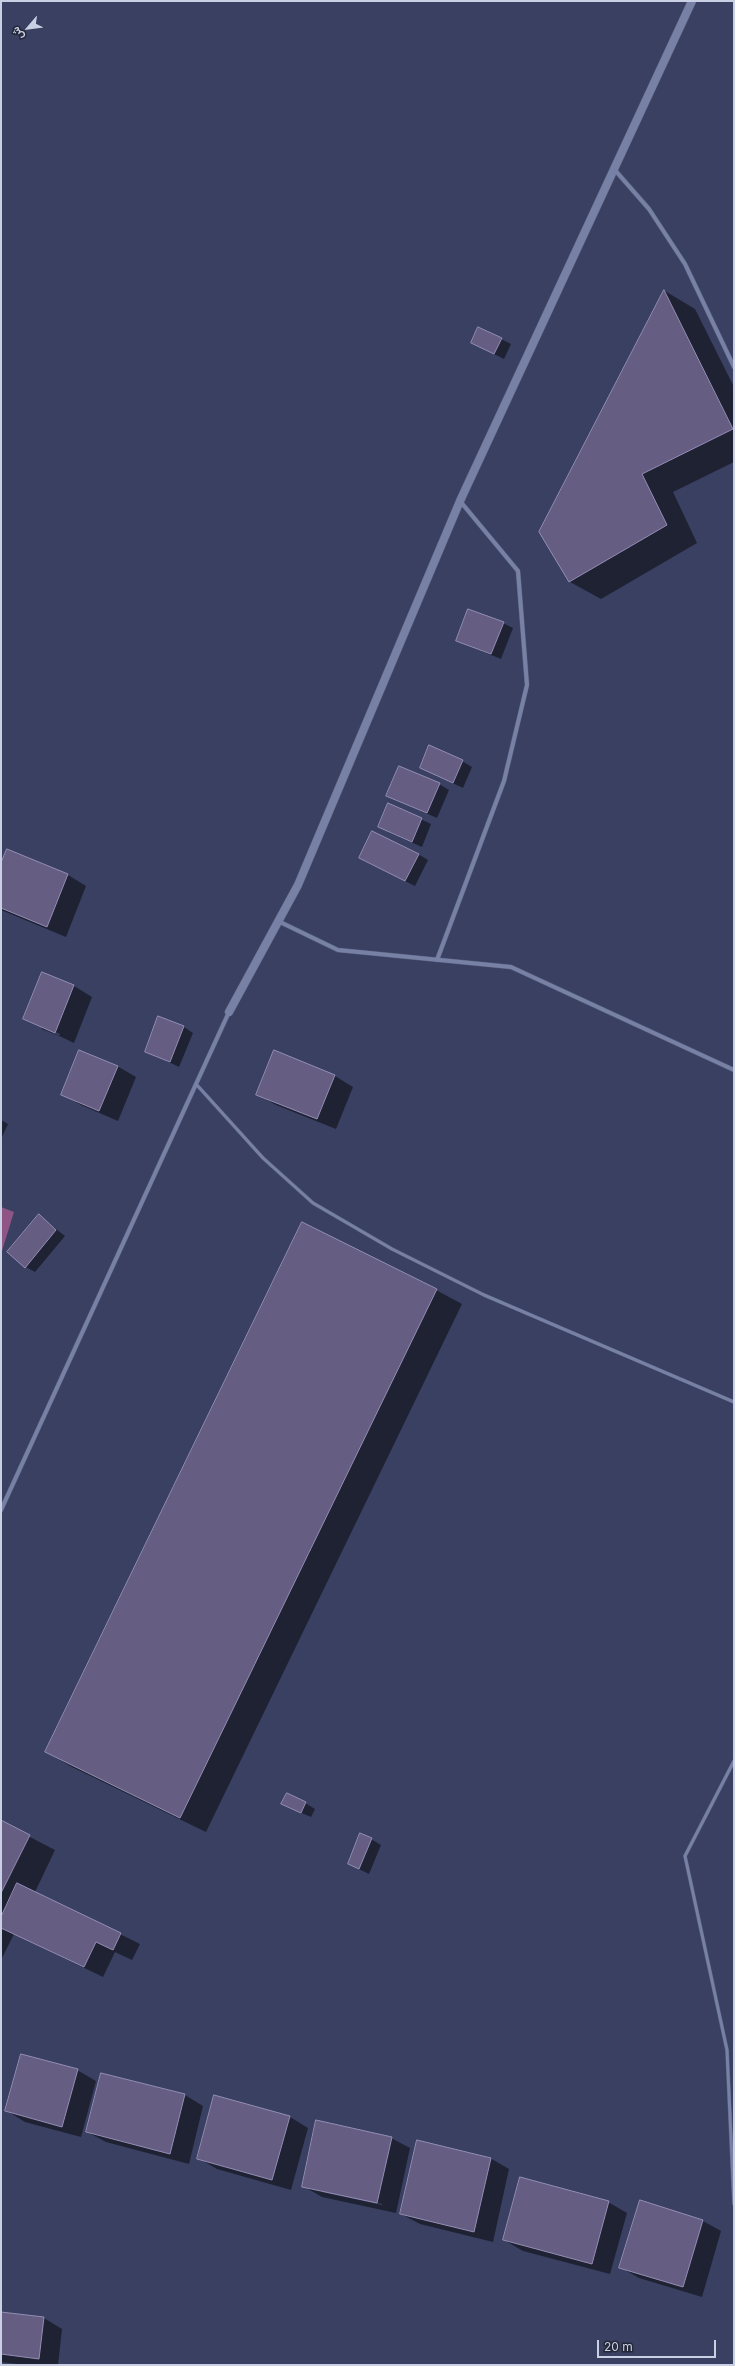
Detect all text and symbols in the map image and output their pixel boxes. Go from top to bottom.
north arrow [8,8,48,48]
text: ش [8,25,27,43]
scale bar [599,2332,718,2358]
text: 20 m [604,2339,633,2354]

